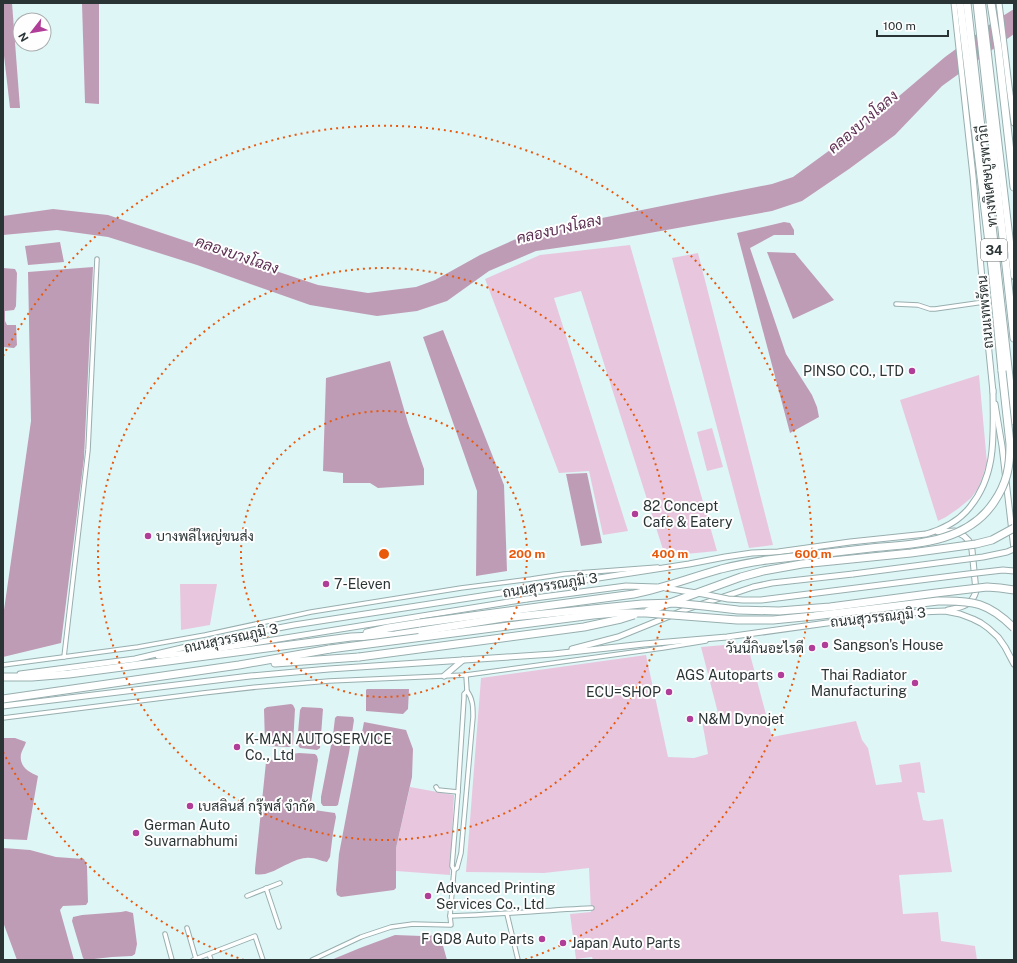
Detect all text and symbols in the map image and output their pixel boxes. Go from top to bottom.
north arrow [12,12,52,52]
scale bar [877,12,948,38]
text: 100 m [883,19,916,33]
text: N [16,30,31,44]
water label: คลองบางโฉลง [824,86,901,157]
street label: ทางพิเศษบูรพาวิถี [973,124,1002,228]
water label: คลองบางโฉลง [514,209,603,247]
water label: คลองบางโฉลง [193,231,281,277]
road number: 34 [981,239,1007,261]
street label: ถนนเทพรัตน [974,274,996,349]
place label: PINSO CO., LTD [803,363,904,379]
marker: PINSO CO., LTD [907,366,917,376]
place label: 82 Concept Cafe & Eatery [643,498,733,530]
marker: 82 Concept Cafe & Eatery [630,509,640,519]
place label: บางพลีใหญ่ขนส่ง [156,527,254,545]
marker: บางพลีใหญ่ขนส่ง [143,531,153,541]
centre of rings [377,547,391,561]
text: 200 m [509,547,545,561]
text: 400 m [652,547,689,561]
text: 600 m [795,547,832,561]
street label: ถนนสุวรรณภูมิ 3 [501,570,599,602]
place label: 7-Eleven [334,576,391,592]
marker: 7-Eleven [321,579,331,589]
street label: ถนนสุวรรณภูมิ 3 [829,604,927,632]
street label: ถนนสุวรรณภูมิ 3 [182,620,280,658]
place label: วันนี้กินอะไรดี [726,636,804,656]
place label: Sangson's House [833,637,944,653]
marker: Sangson's House [820,640,830,650]
marker: วันนี้กินอะไรดี [807,643,817,653]
place label: AGS Autoparts [676,667,773,683]
place label: Thai Radiator Manufacturing [811,667,907,699]
marker: AGS Autoparts [776,670,786,680]
marker: Thai Radiator Manufacturing [910,678,920,688]
place label: ECU=SHOP [586,684,661,700]
marker: ECU=SHOP [664,687,674,697]
place label: N&M Dynojet [698,711,784,727]
marker: N&M Dynojet [685,714,695,724]
place label: K-MAN AUTOSERVICE Co., Ltd [245,731,392,763]
marker: K-MAN AUTOSERVICE Co., Ltd [232,742,242,752]
place label: เบสลินส์ กรุ๊พส์ จำกัด [198,797,315,816]
marker: เบสลินส์ กรุ๊พส์ จำกัด [185,801,195,811]
place label: German Auto Suvarnabhumi [144,817,238,849]
marker: German Auto Suvarnabhumi [131,828,141,838]
place label: Advanced Printing Services Co., Ltd [436,880,556,912]
marker: Advanced Printing Services Co., Ltd [423,891,433,901]
place label: F GD8 Auto Parts [421,931,534,947]
marker: F GD8 Auto Parts [537,934,547,944]
place label: Japan Auto Parts [571,935,680,951]
marker: Japan Auto Parts [558,938,568,948]

